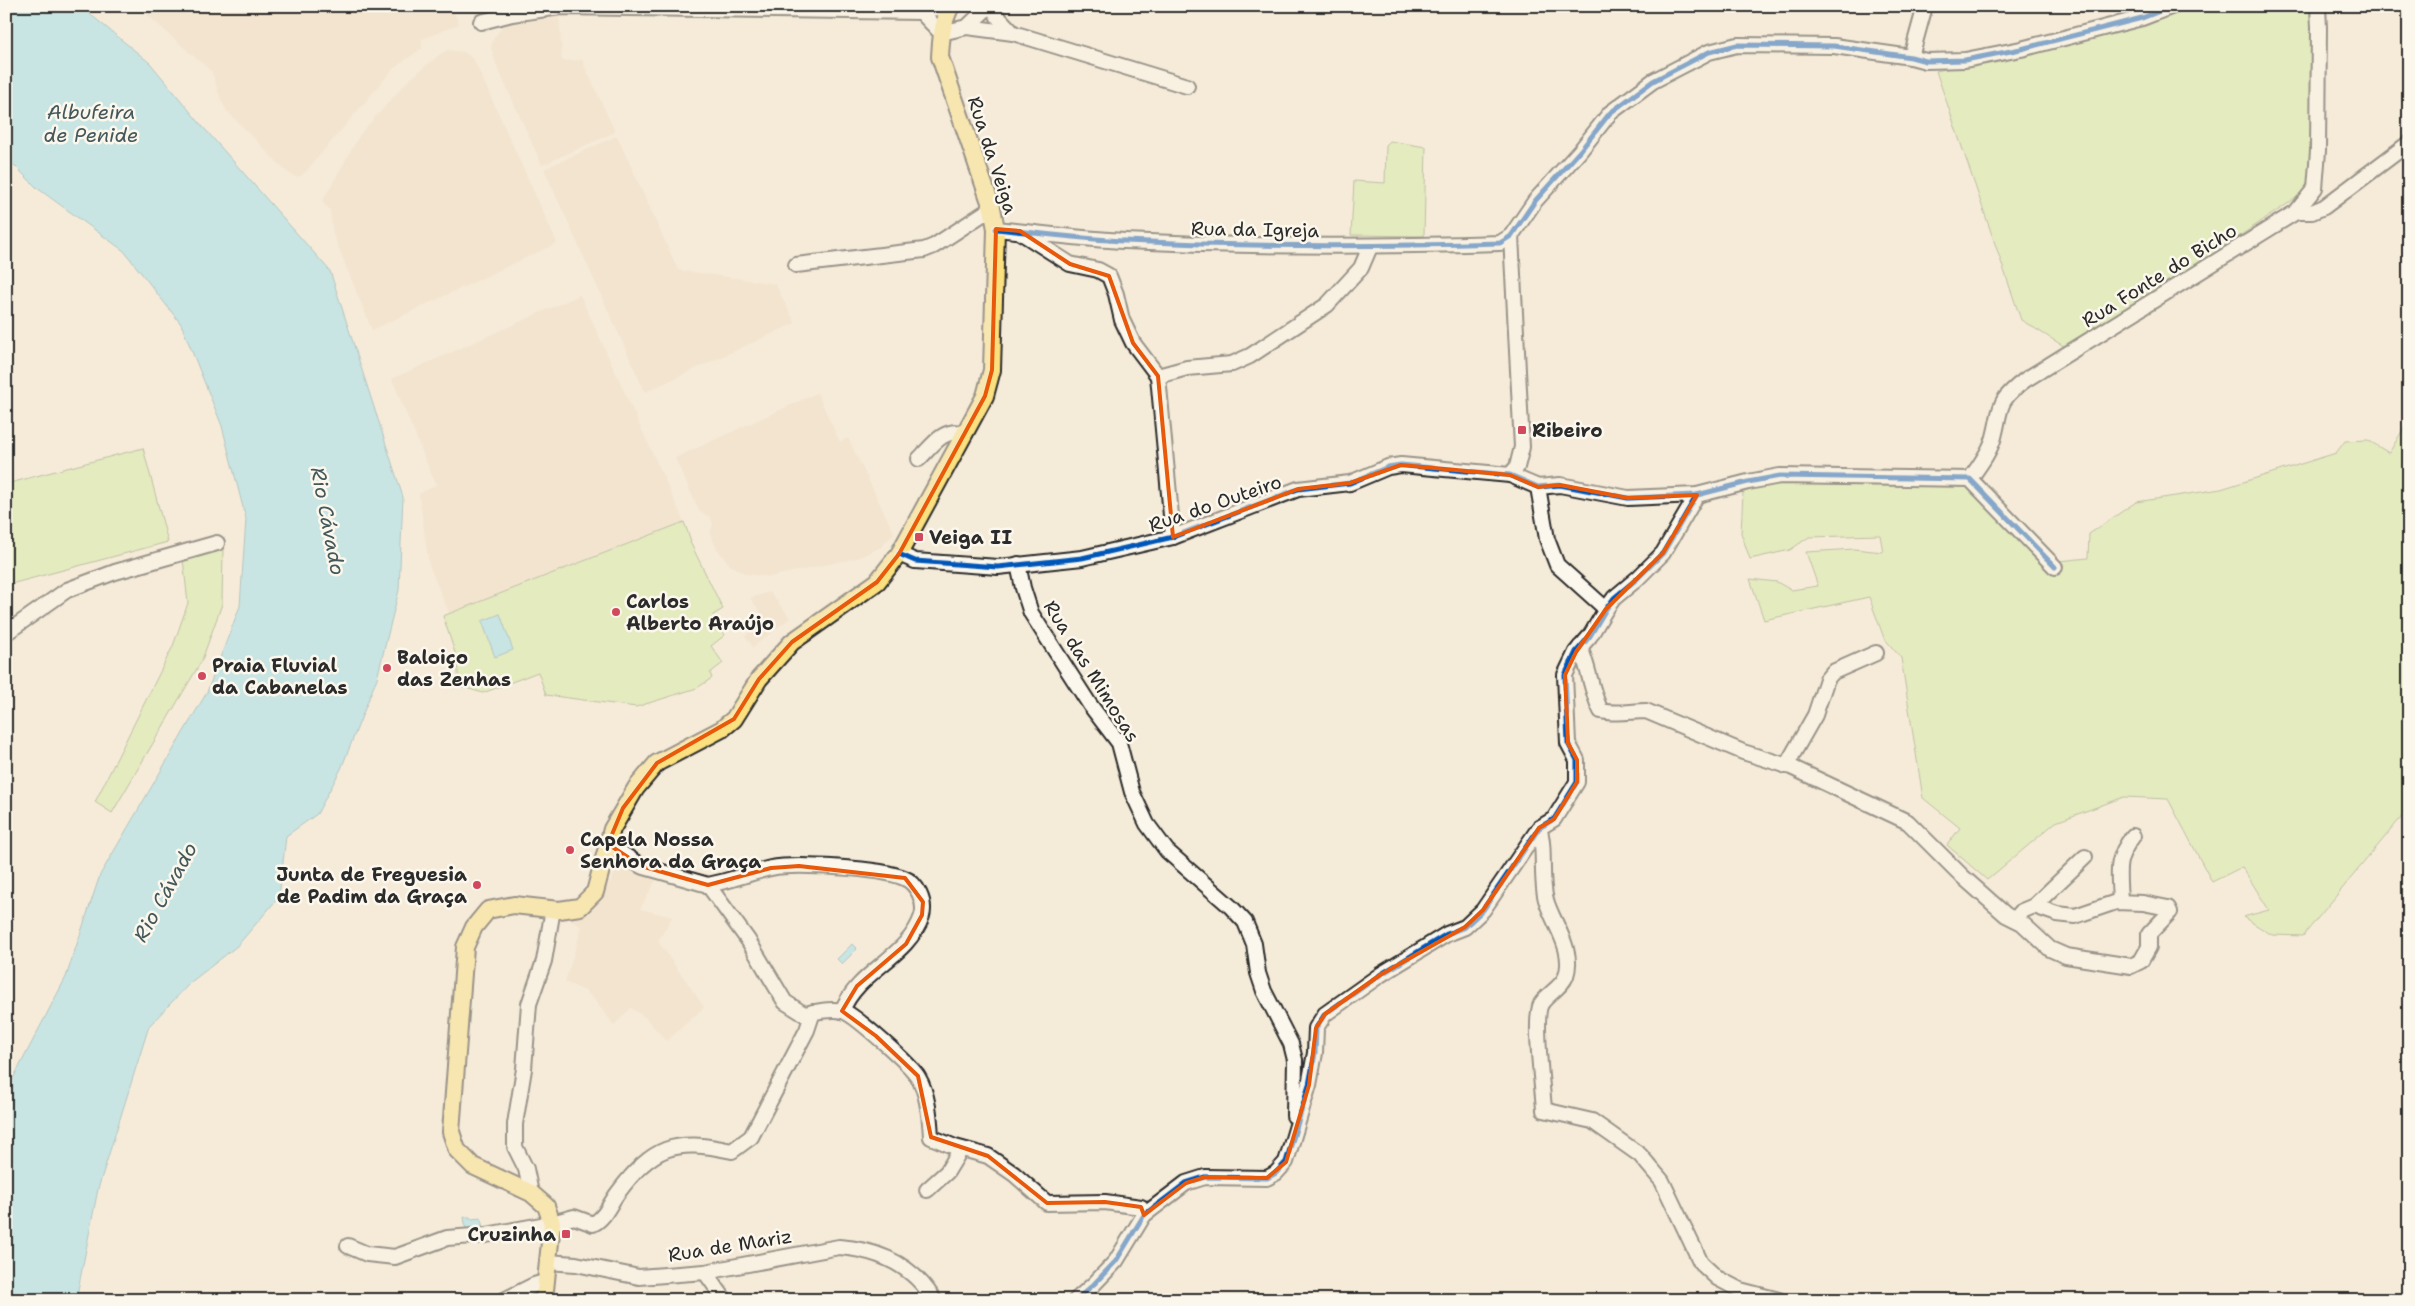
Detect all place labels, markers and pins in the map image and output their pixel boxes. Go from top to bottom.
place label: Ribeiro [1532,418,1603,443]
marker: Ribeiro [1516,424,1528,436]
place label: Veiga II [929,525,1012,550]
marker: Veiga II [913,531,925,543]
place label: Carlos Alberto Araújo [626,589,774,636]
marker: Carlos Alberto Araújo [610,606,622,618]
place label: Baloiço das Zenhas [397,645,511,692]
place label: Praia Fluvial da Cabanelas [212,653,347,700]
marker: Baloiço das Zenhas [381,662,393,674]
marker: Praia Fluvial da Cabanelas [196,670,208,682]
place label: Capela Nossa Senhora da Graça [580,827,761,874]
marker: Capela Nossa Senhora da Graça [564,844,576,856]
place label: Junta de Freguesia de Padim da Graça [276,862,467,909]
marker: Junta de Freguesia de Padim da Graça [471,879,483,891]
place label: Cruzinha [468,1222,556,1247]
marker: Cruzinha [560,1228,572,1240]

